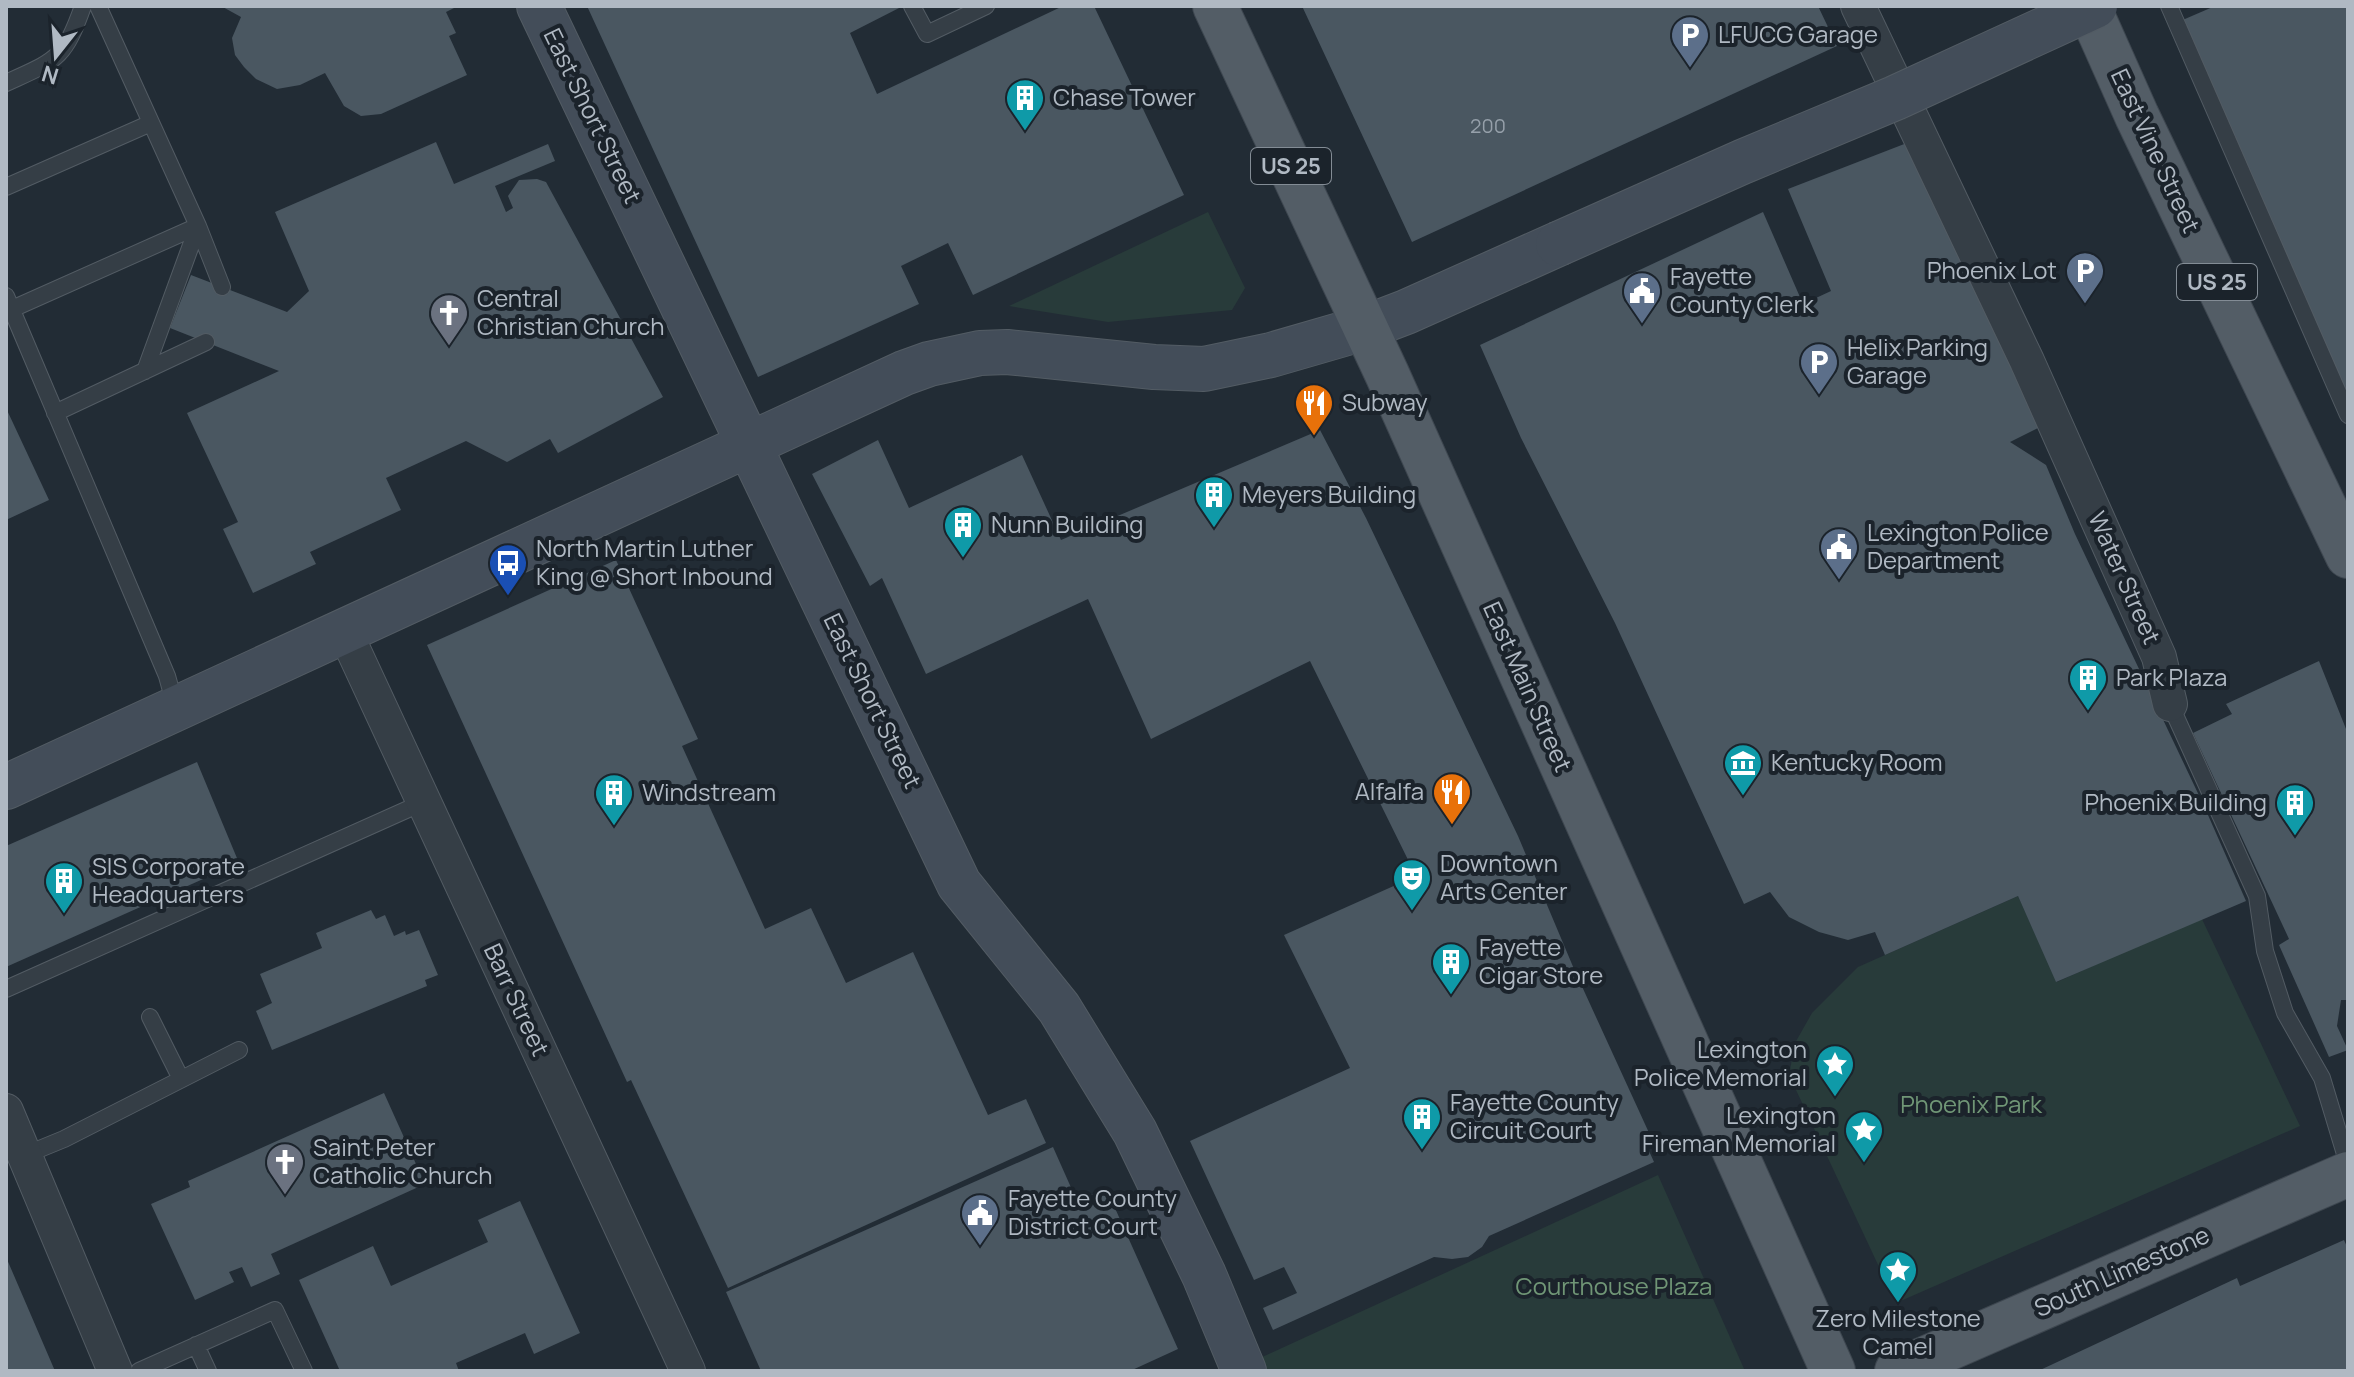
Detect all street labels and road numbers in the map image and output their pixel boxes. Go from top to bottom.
street label: East Short Street [537,22,650,208]
street label: East Vine Street [2104,63,2209,238]
road number: US 25 [1251,148,1331,184]
road number: US 25 [2177,264,2257,300]
street label: Water Street [2081,506,2169,649]
street label: East Main Street [1476,596,1581,777]
street label: East Short Street [817,607,930,793]
street label: Barr Street [477,938,558,1061]
street label: South Limestone [2029,1217,2214,1324]

